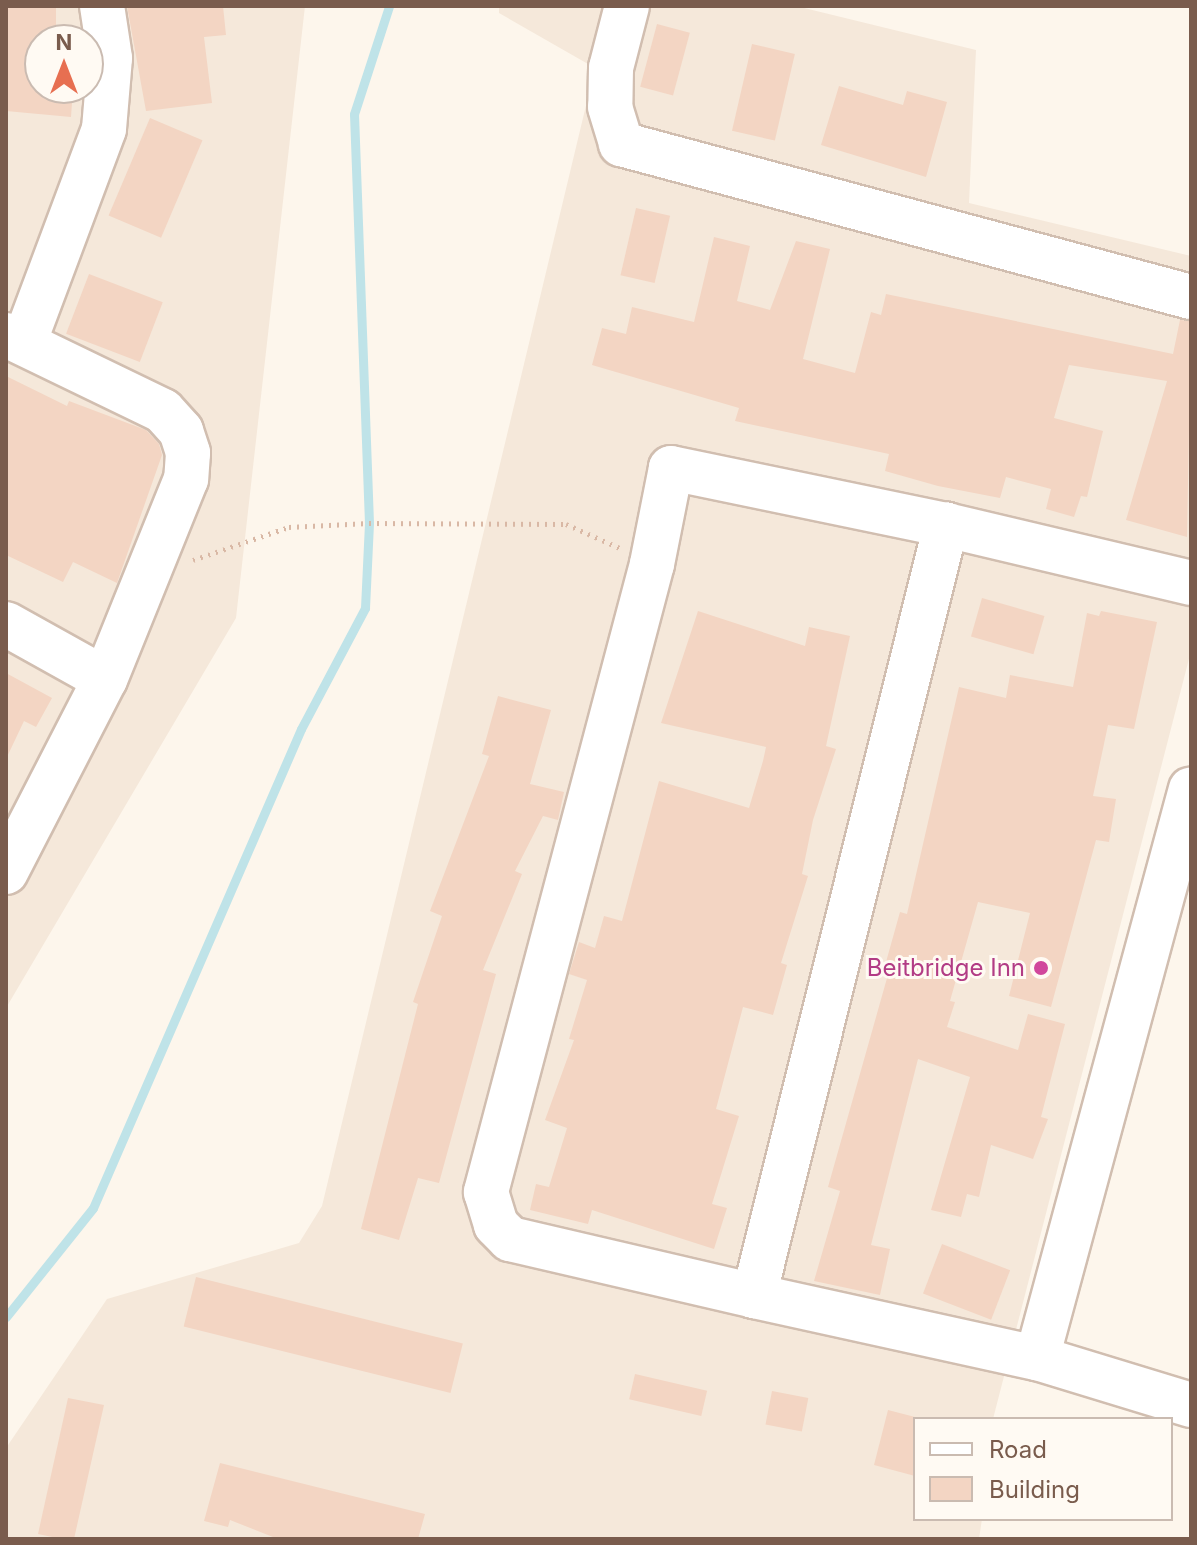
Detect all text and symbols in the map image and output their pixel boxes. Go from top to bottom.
north arrow [24,24,104,104]
text: N [56,29,72,55]
place label: Beitbridge Inn [867,954,1025,982]
marker: Beitbridge Inn [1032,959,1050,977]
legend [913,1417,1173,1521]
text: Road [989,1435,1047,1464]
text: Building [989,1475,1080,1504]

